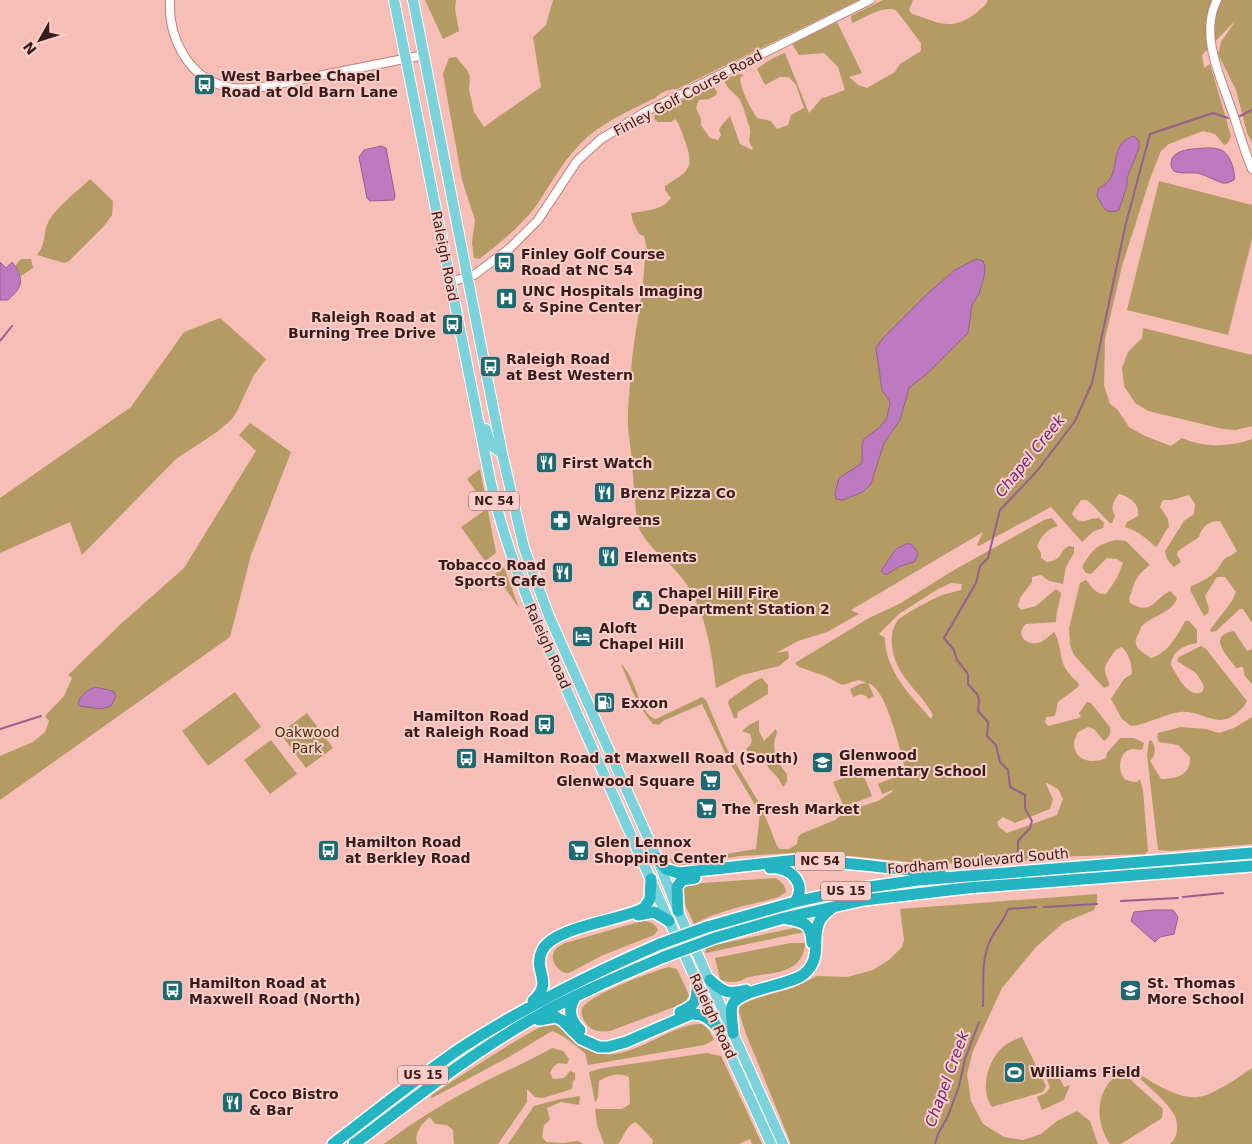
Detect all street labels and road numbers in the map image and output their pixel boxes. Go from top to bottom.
street label: Finley Golf Course Road [611,47,765,139]
street label: Raleigh Road [428,209,462,303]
road number: NC 54 [469,492,519,511]
street label: Raleigh Road [522,601,574,691]
street label: Fordham Boulevard South [887,845,1069,877]
road number: NC 54 [795,851,845,870]
road number: US 15 [821,881,871,900]
street label: Raleigh Road [686,971,740,1061]
road number: US 15 [398,1066,448,1084]

